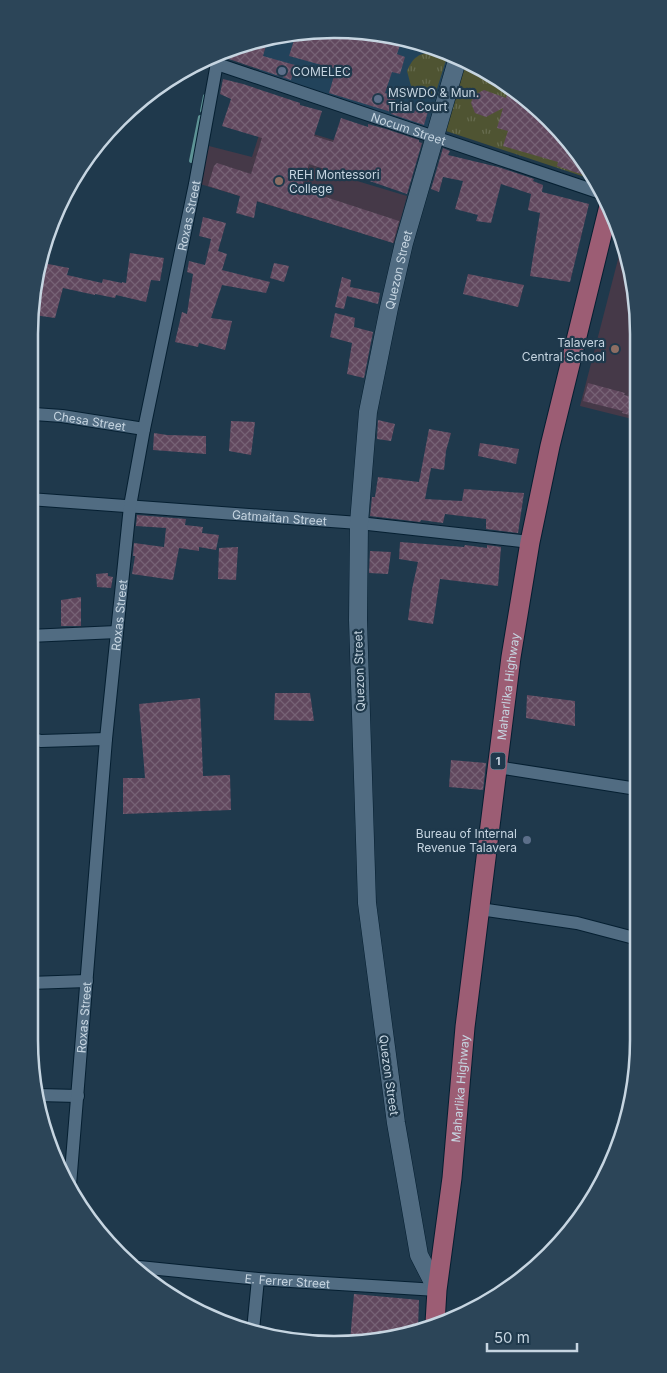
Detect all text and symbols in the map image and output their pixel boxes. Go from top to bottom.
place label: COMELEC [292,64,351,79]
marker: COMELEC [276,65,288,77]
place label: MSWDO & Mun. Trial Court [388,85,479,114]
marker: MSWDO & Mun. Trial Court [372,93,384,105]
street label: Nocum Street [369,109,448,148]
place label: REH Montessori College [289,167,380,196]
marker: REH Montessori College [273,175,285,187]
street label: Roxas Street [174,179,203,252]
street label: Quezon Street [381,228,415,311]
place label: Talavera Central School [522,335,605,364]
marker: Talavera Central School [609,343,621,355]
street label: Chesa Street [53,408,127,434]
street label: Gatmaitan Street [231,506,327,528]
street label: Roxas Street [108,579,130,651]
street label: Quezon Street [350,630,368,712]
street label: Maharlika Highway [493,631,522,741]
road number: 1 [490,752,506,769]
place label: Bureau of Internal Revenue Talavera [416,826,517,855]
marker: Bureau of Internal Revenue Talavera [521,834,533,846]
street label: Roxas Street [73,981,94,1054]
street label: Quezon Street [376,1034,402,1116]
street label: Maharlika Highway [448,1034,472,1143]
street label: E. Ferrer Street [244,1270,331,1291]
scale bar [487,1320,577,1352]
text: 50 m [494,1328,530,1347]

